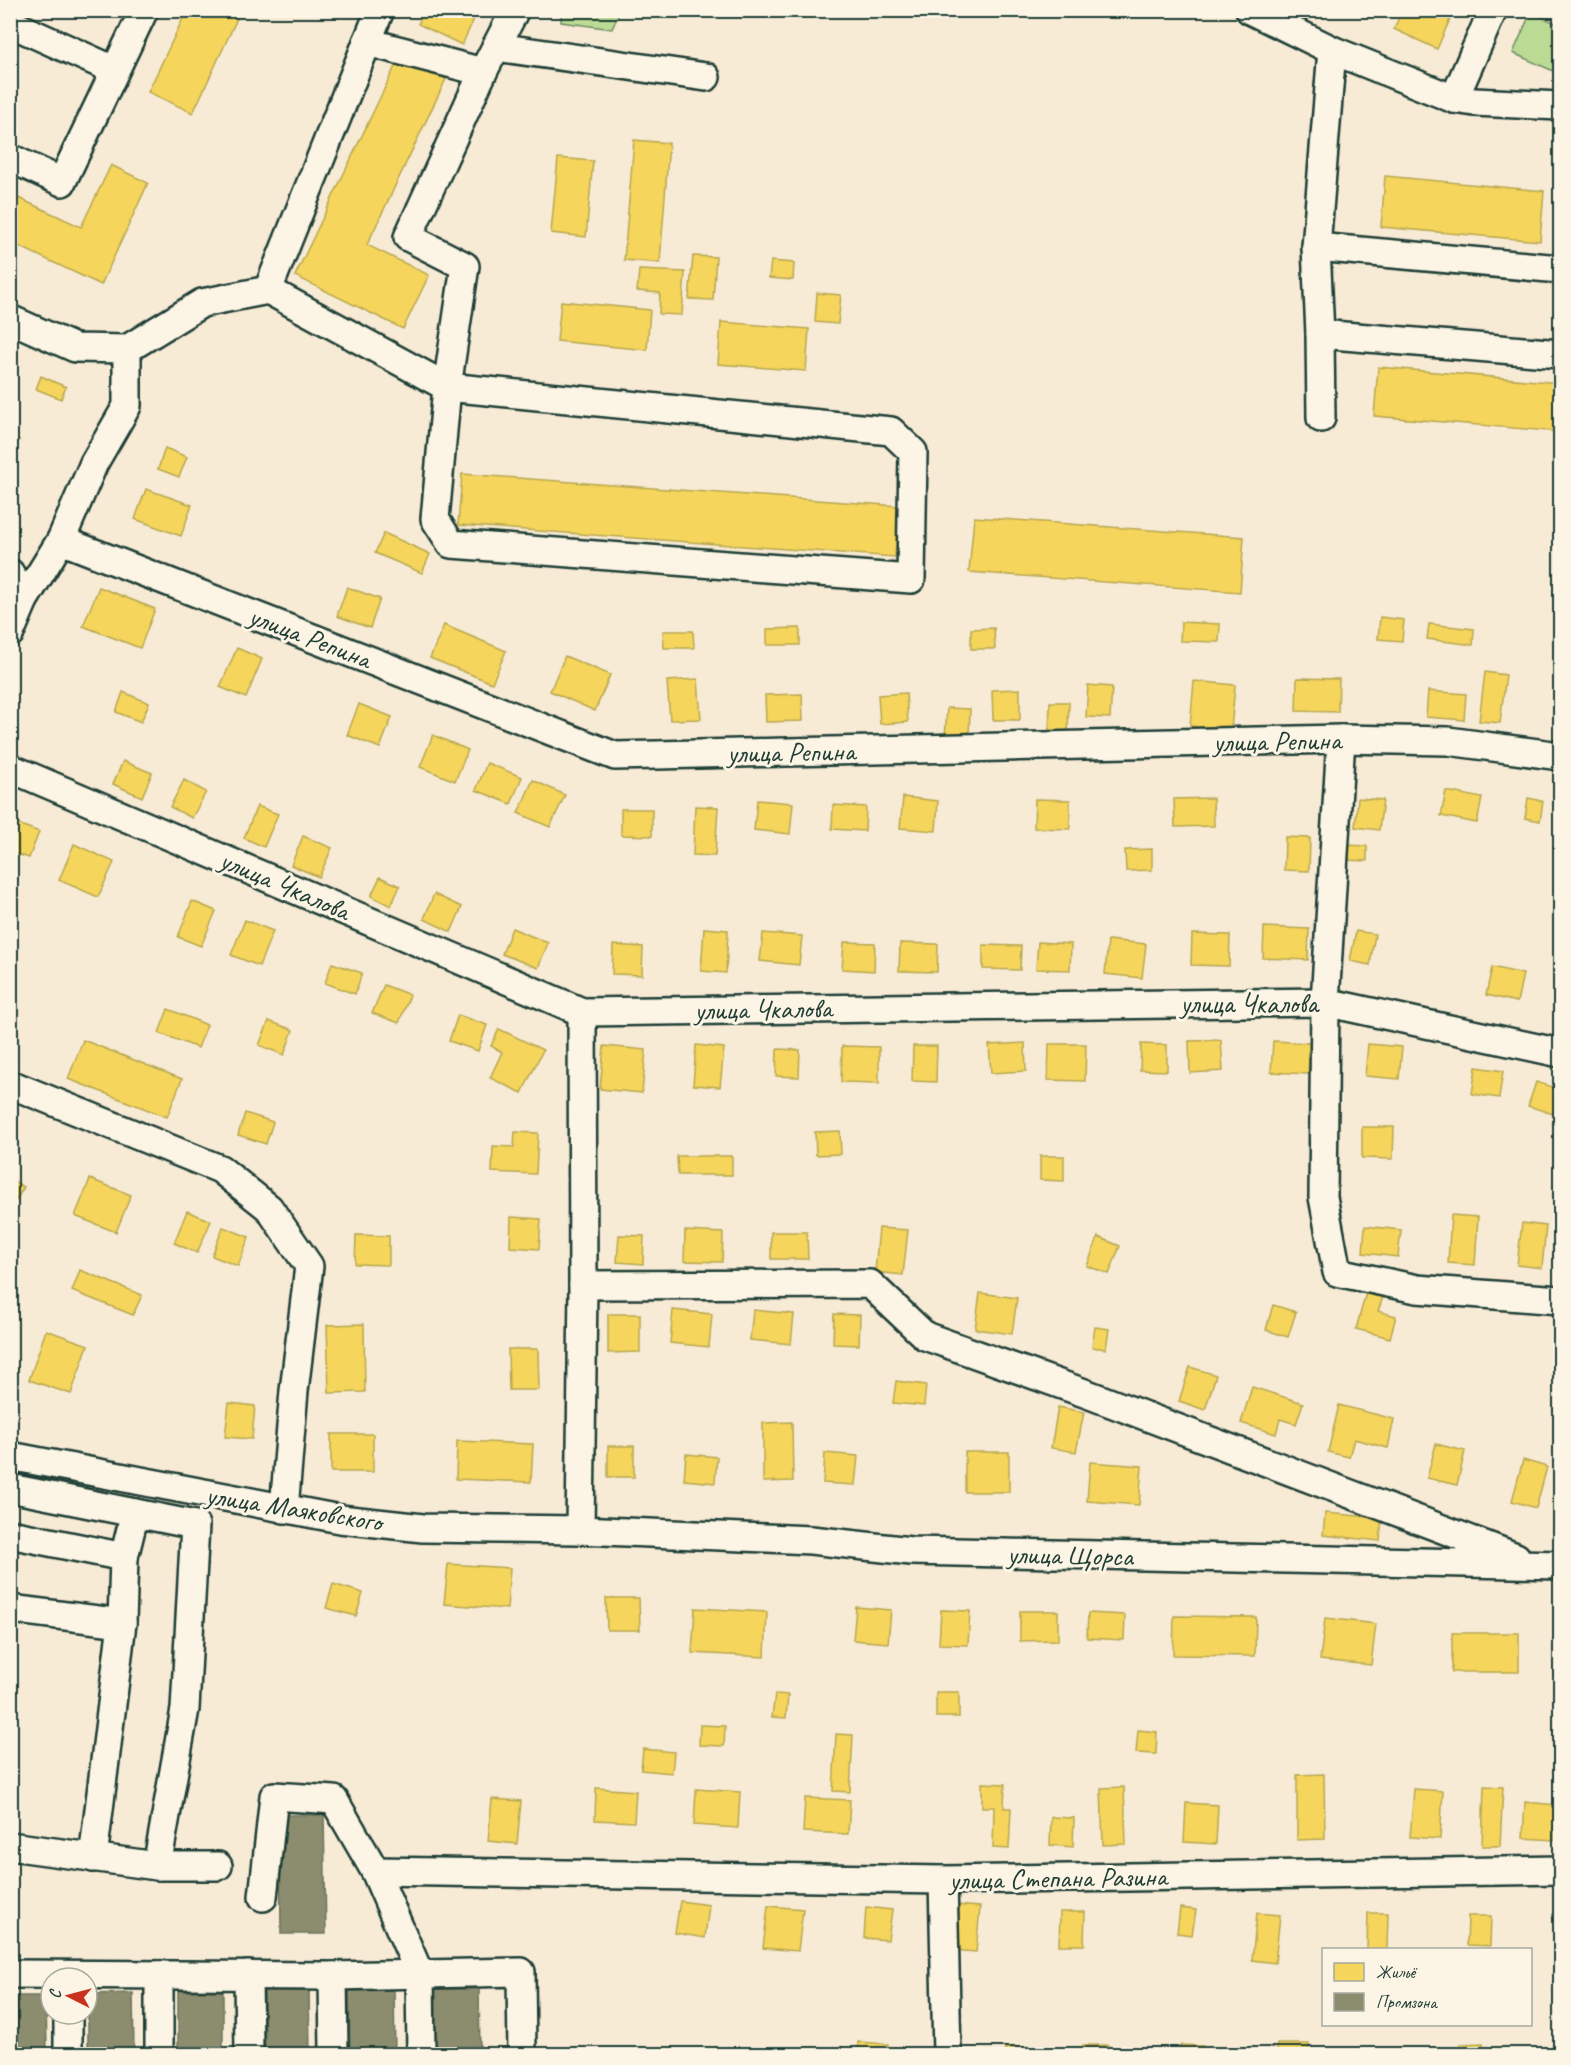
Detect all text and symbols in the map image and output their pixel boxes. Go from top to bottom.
street label: улица Репина [242,597,378,677]
street label: улица Репина [1211,722,1344,760]
street label: улица Репина [725,733,858,771]
street label: улица Чкалова [213,841,357,929]
street label: улица Чкалова [1178,986,1320,1021]
street label: улица Чкалова [692,990,835,1028]
street label: улица Маяковского [201,1476,388,1540]
street label: улица Щорса [1005,1536,1135,1574]
street label: улица Степана Разина [947,1859,1170,1897]
legend [1322,1948,1532,2026]
text: Жильё [1376,1961,1418,1983]
north arrow [39,1966,99,2026]
text: С [45,1987,66,1999]
text: Промзона [1376,1991,1438,2013]

